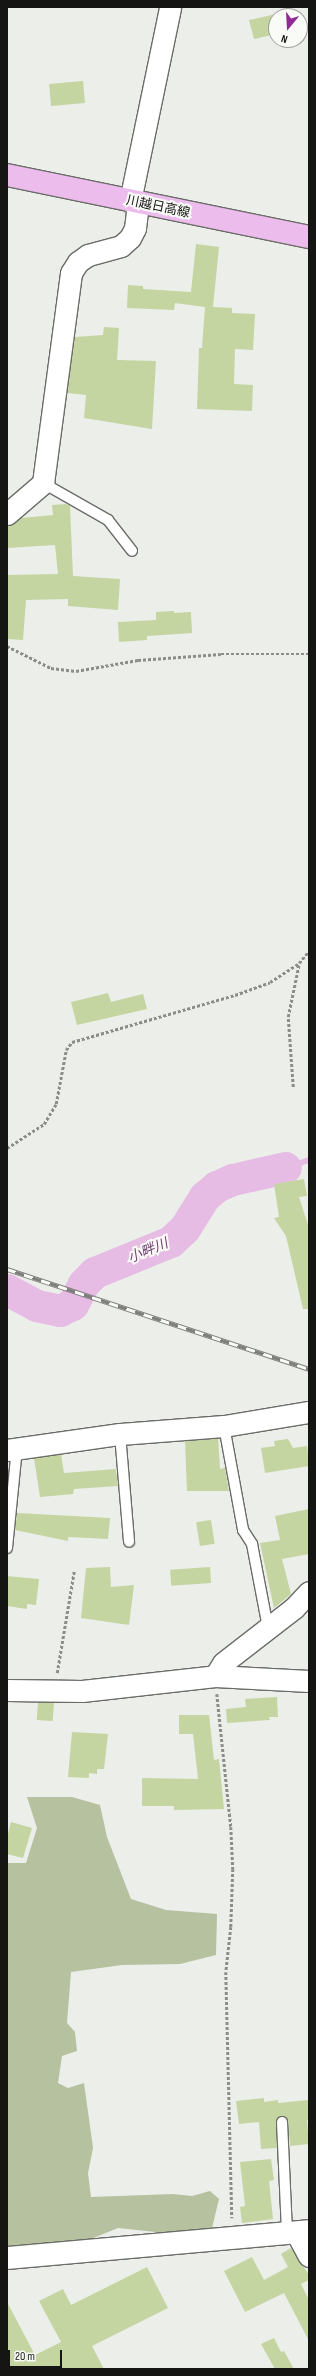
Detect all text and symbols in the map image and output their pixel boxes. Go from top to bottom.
north arrow [268,8,308,48]
text: N [280,32,289,46]
street label: 川越日高線 [125,193,191,221]
water label: 小畔川 [125,1235,171,1267]
scale bar [10,2342,64,2368]
text: 20 m [15,2349,35,2364]

